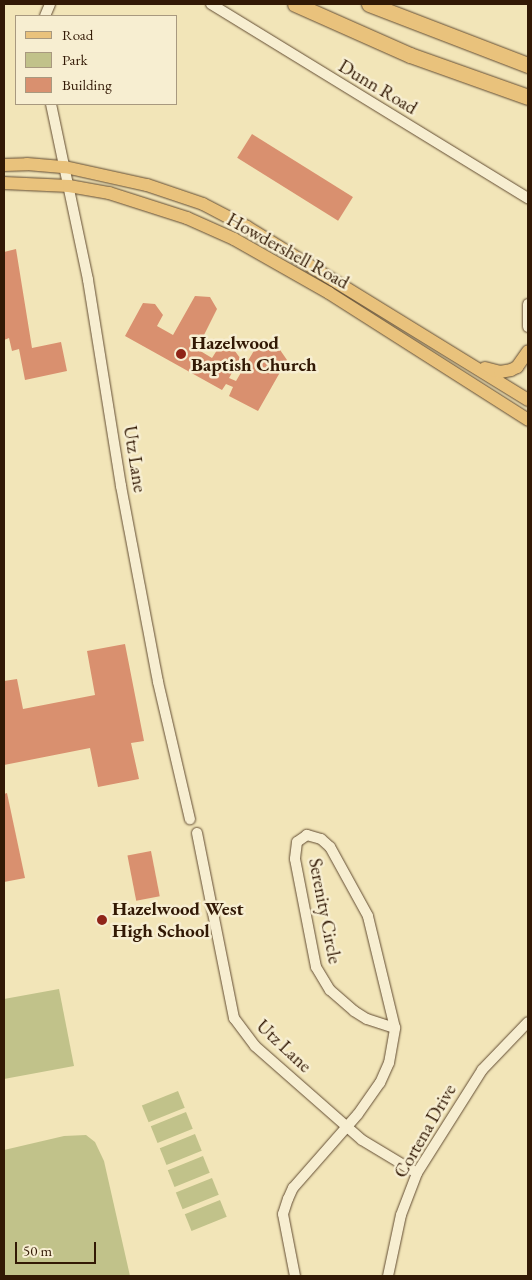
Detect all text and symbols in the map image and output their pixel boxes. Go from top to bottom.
legend [15,15,178,105]
text: Road [62,25,93,44]
text: Park [62,50,88,69]
street label: Dunn Road [334,55,422,119]
text: Building [62,75,112,94]
street label: Howdershell Road [223,208,353,294]
place label: Hazelwood Baptish Church [191,332,317,376]
marker: Hazelwood Baptish Church [175,348,187,360]
street label: Utz Lane [118,424,152,494]
street label: Serenity Circle [304,856,346,966]
place label: Hazelwood West High School [112,898,244,942]
marker: Hazelwood West High School [96,914,108,926]
street label: Utz Lane [252,1015,316,1077]
street label: Cortena Drive [389,1080,461,1182]
scale bar [18,1232,99,1264]
text: 50 m [23,1241,52,1260]

